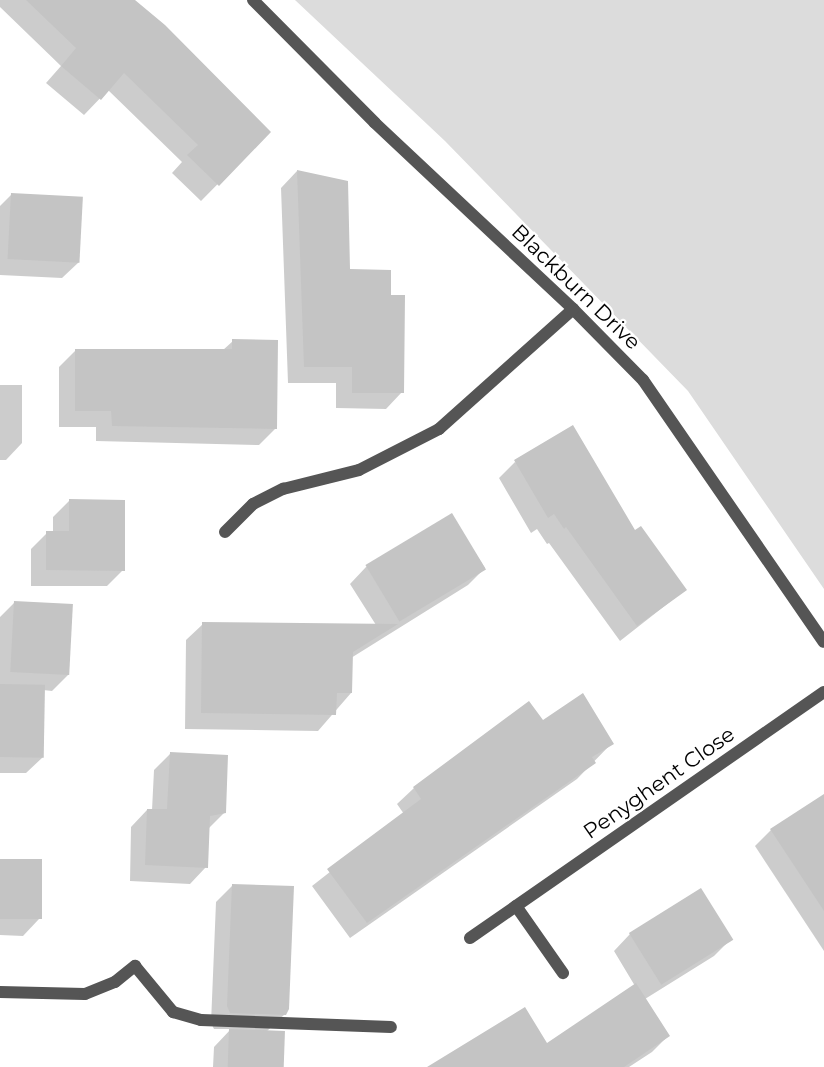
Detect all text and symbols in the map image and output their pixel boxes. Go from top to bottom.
street label: Blackburn Drive [506,219,646,355]
street label: Penyghent Close [579,721,739,845]

